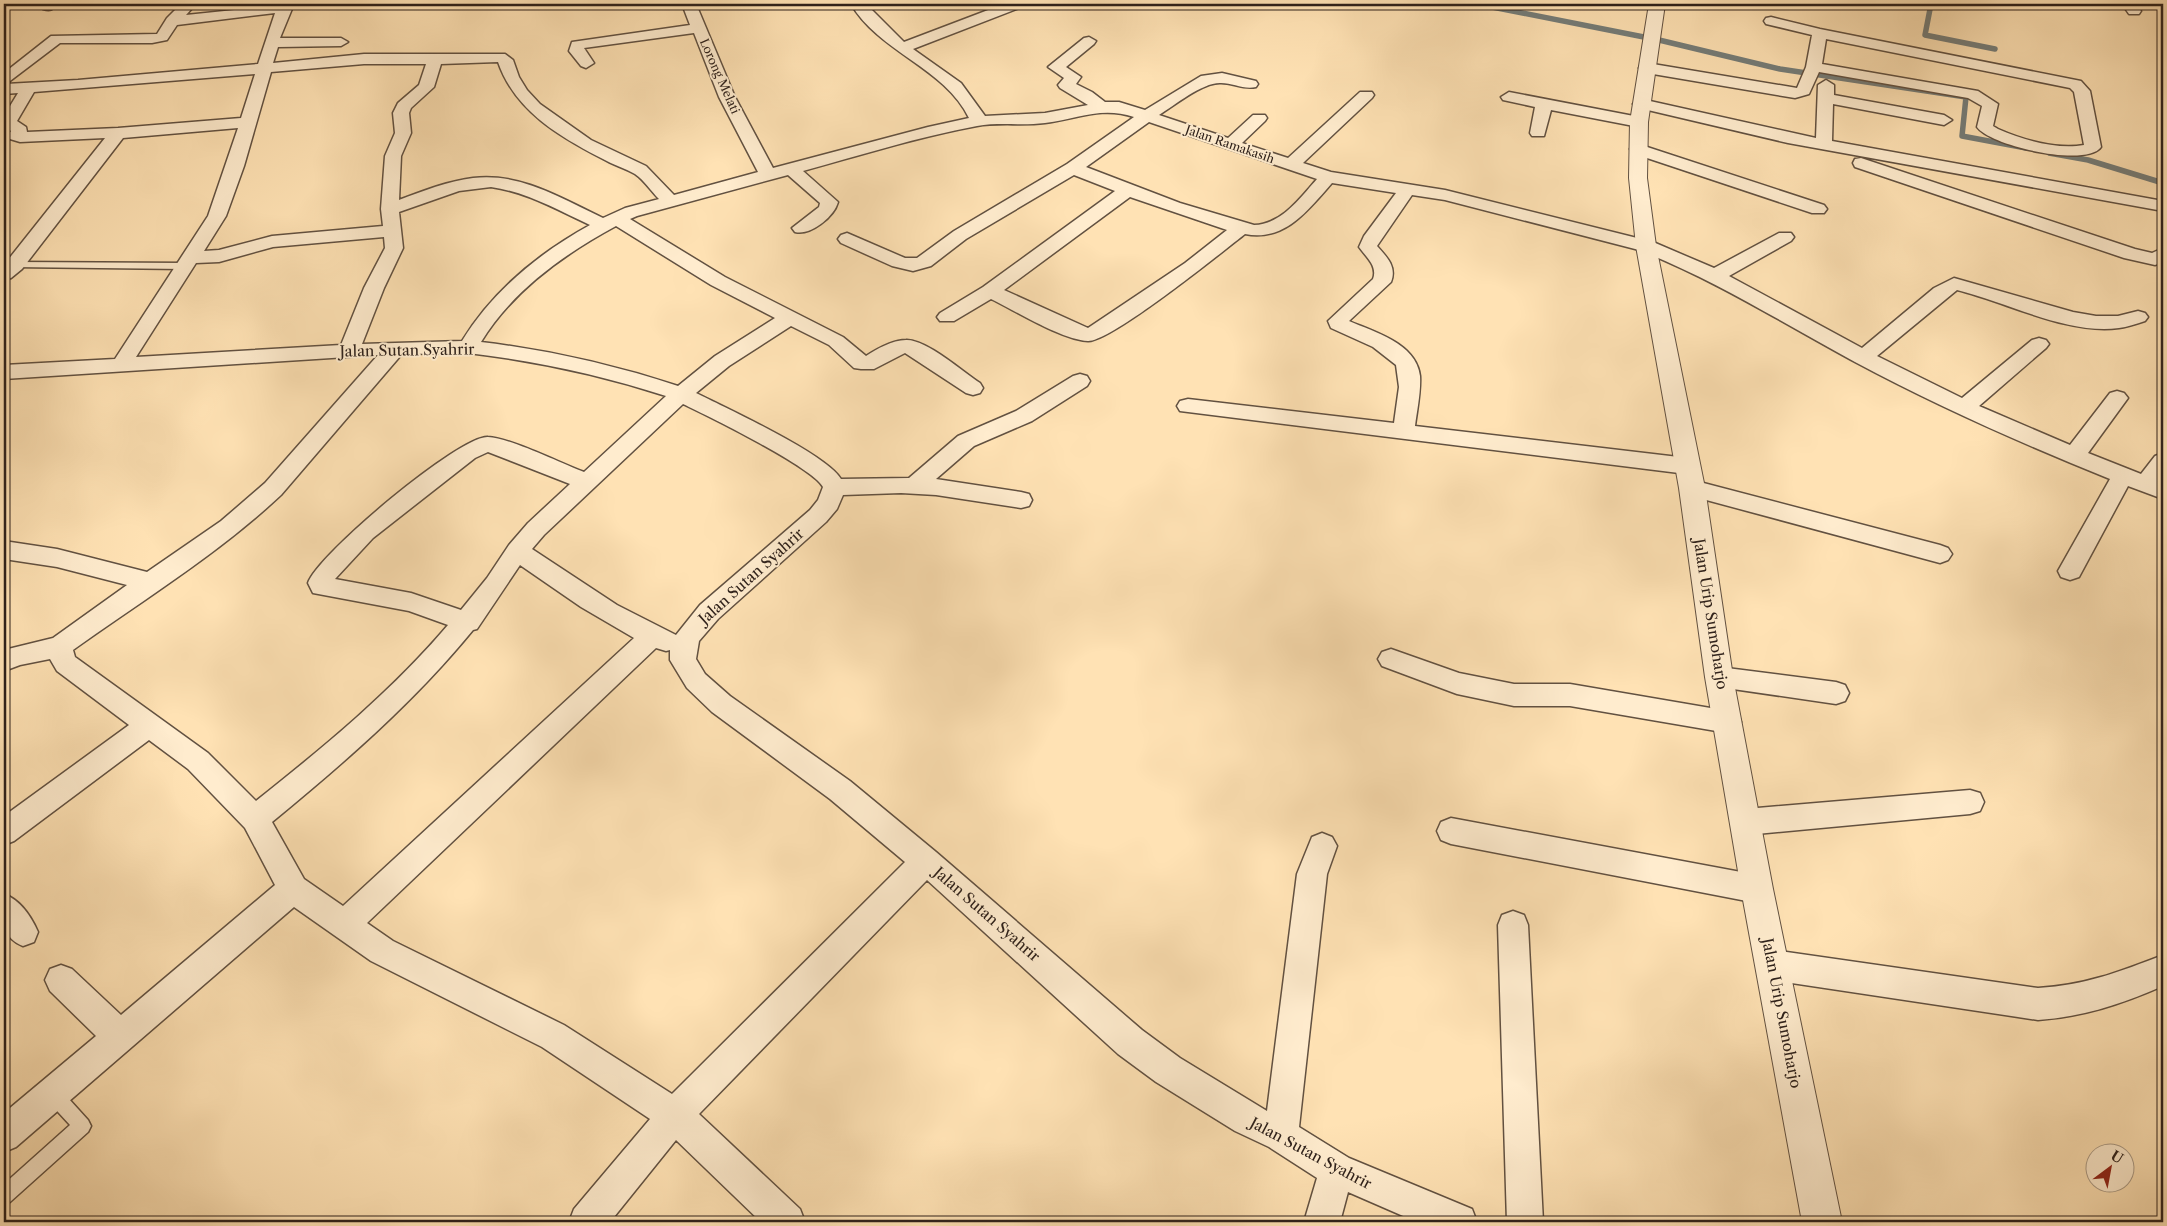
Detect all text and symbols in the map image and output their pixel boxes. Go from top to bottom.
street label: Lorong Melati [697,36,743,116]
street label: Jalan Ramakasih [1182,121,1277,166]
street label: Jalan Sutan Syahrir [337,339,475,361]
street label: Jalan Sutan Syahrir [693,523,808,630]
street label: Jalan Urip Sumoharjo [1689,535,1732,691]
street label: Jalan Sutan Syahrir [928,861,1045,966]
street label: Jalan Urip Sumoharjo [1758,934,1806,1090]
street label: Jalan Sutan Syahrir [1245,1112,1376,1193]
north arrow [2084,1144,2134,1194]
text: U [2107,1146,2127,1168]

